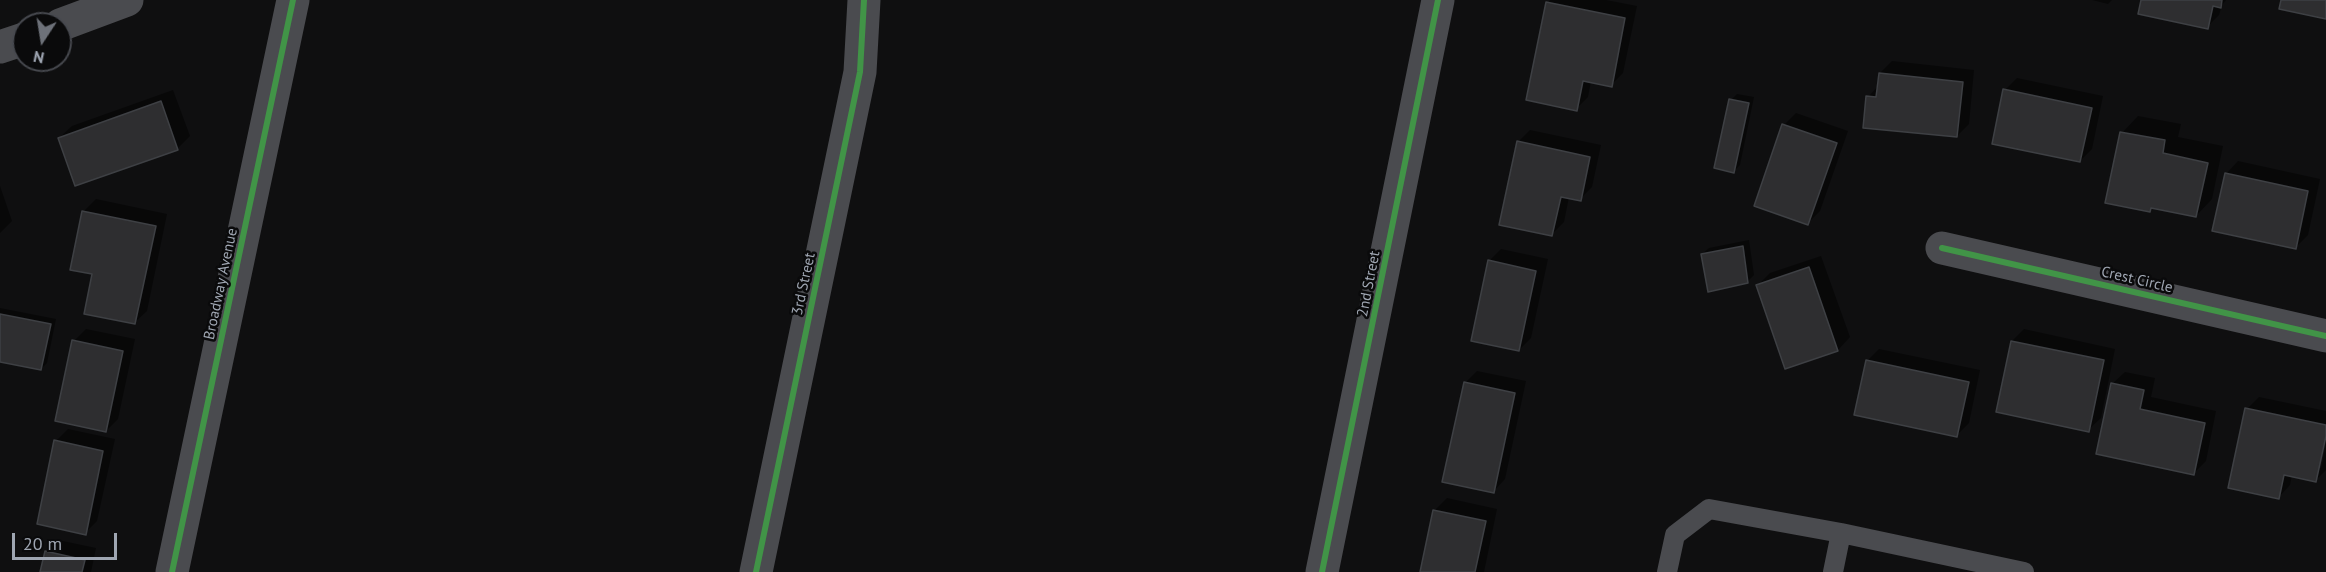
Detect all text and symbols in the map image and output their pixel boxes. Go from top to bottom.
north arrow [12,12,72,72]
text: N [31,47,46,69]
street label: Broadway Avenue [200,227,242,341]
street label: 2nd Street [1354,250,1384,318]
street label: 3rd Street [789,251,819,317]
street label: Crest Circle [2099,263,2175,297]
scale bar [15,521,120,559]
text: 20 m [23,532,62,555]

